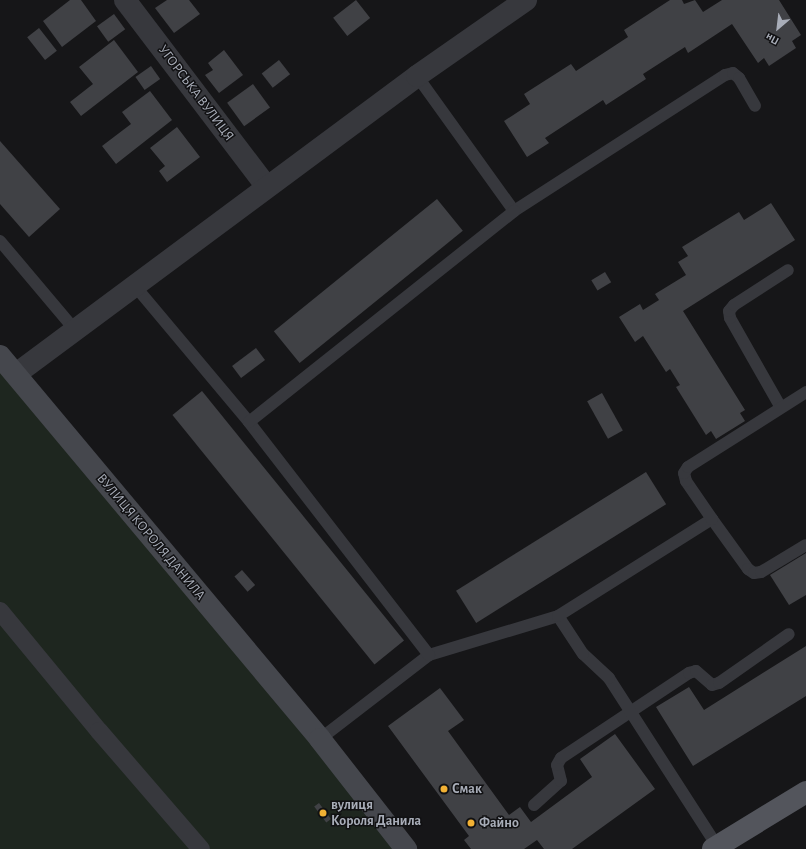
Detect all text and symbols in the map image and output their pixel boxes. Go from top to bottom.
north arrow [758,8,798,48]
text: Пн [764,31,781,47]
street label: УГОРСЬКА ВУЛИЦЯ [154,42,238,144]
street label: ВУЛИЦЯ КОРОЛЯ ДАНИЛА [93,470,209,604]
place label: Смак [452,781,482,797]
marker: Смак [439,784,449,794]
place label: вулиця Короля Данила [331,797,421,830]
marker: вулиця Короля Данила [318,808,328,818]
place label: Файно [479,815,519,831]
marker: Файно [466,818,476,828]

